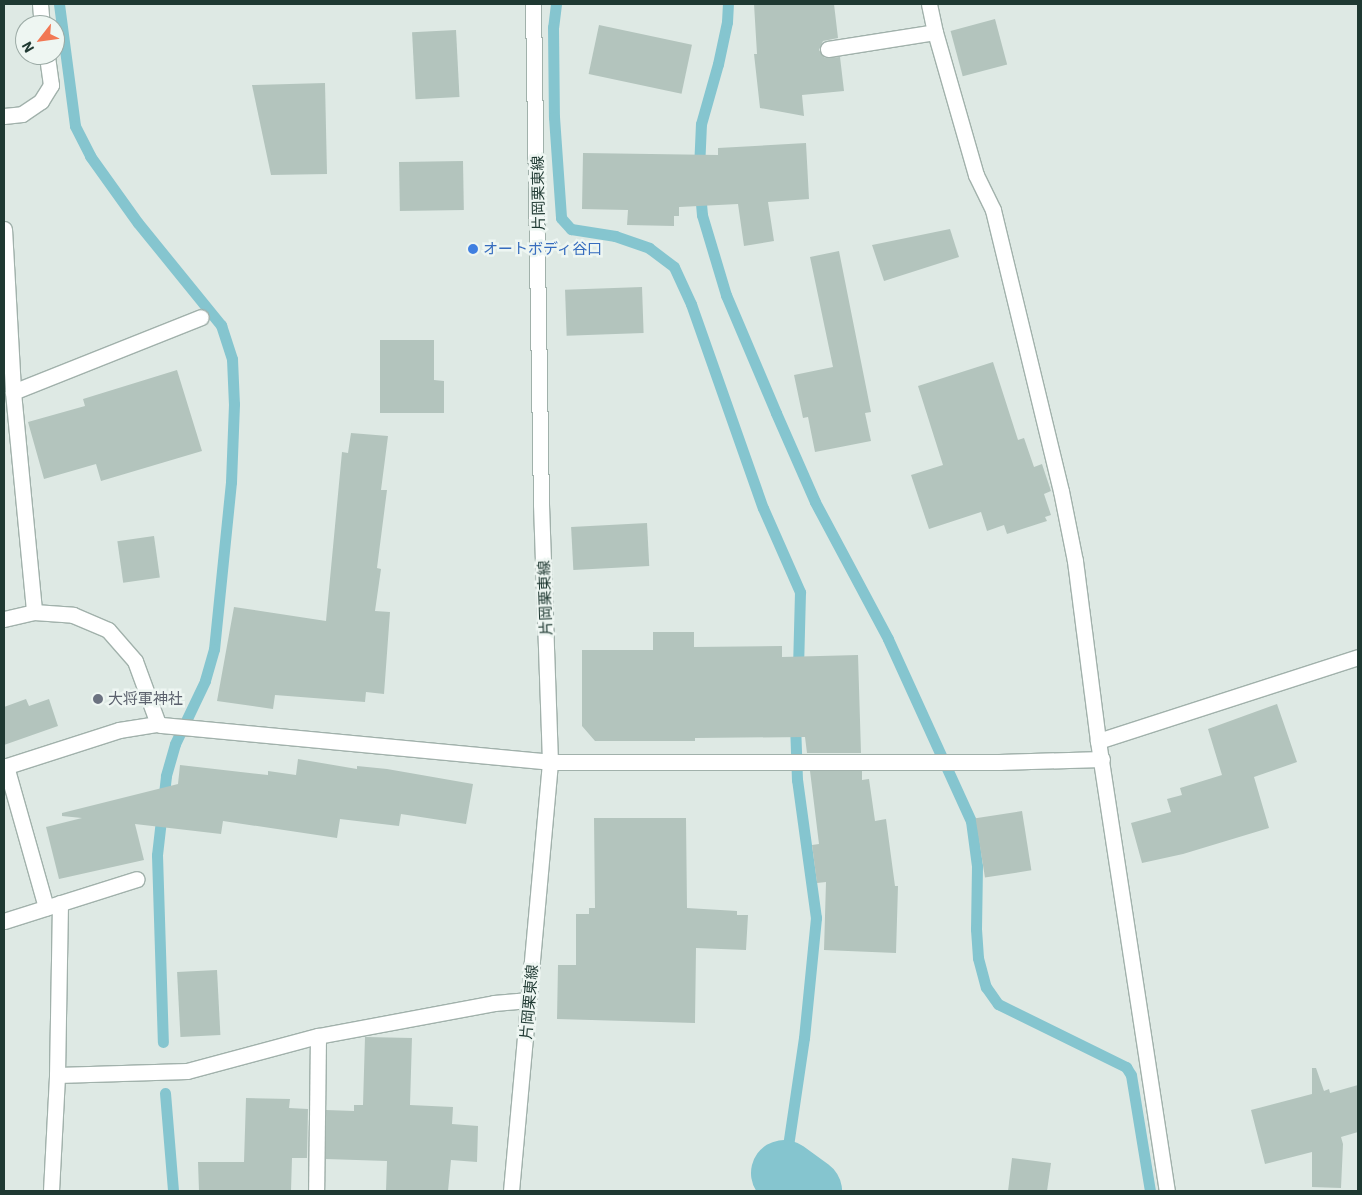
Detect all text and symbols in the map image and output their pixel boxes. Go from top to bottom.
north arrow [15,15,65,65]
text: N [18,38,38,56]
street label: 片岡栗東線 [528,155,548,231]
place label: オートボディ谷口 [483,240,603,258]
marker: オートボディ谷口 [467,243,479,255]
street label: 片岡栗東線 [535,560,555,636]
place label: 大将軍神社 [108,690,183,708]
marker: 大将軍神社 [92,693,104,705]
street label: 片岡栗東線 [517,964,541,1040]

